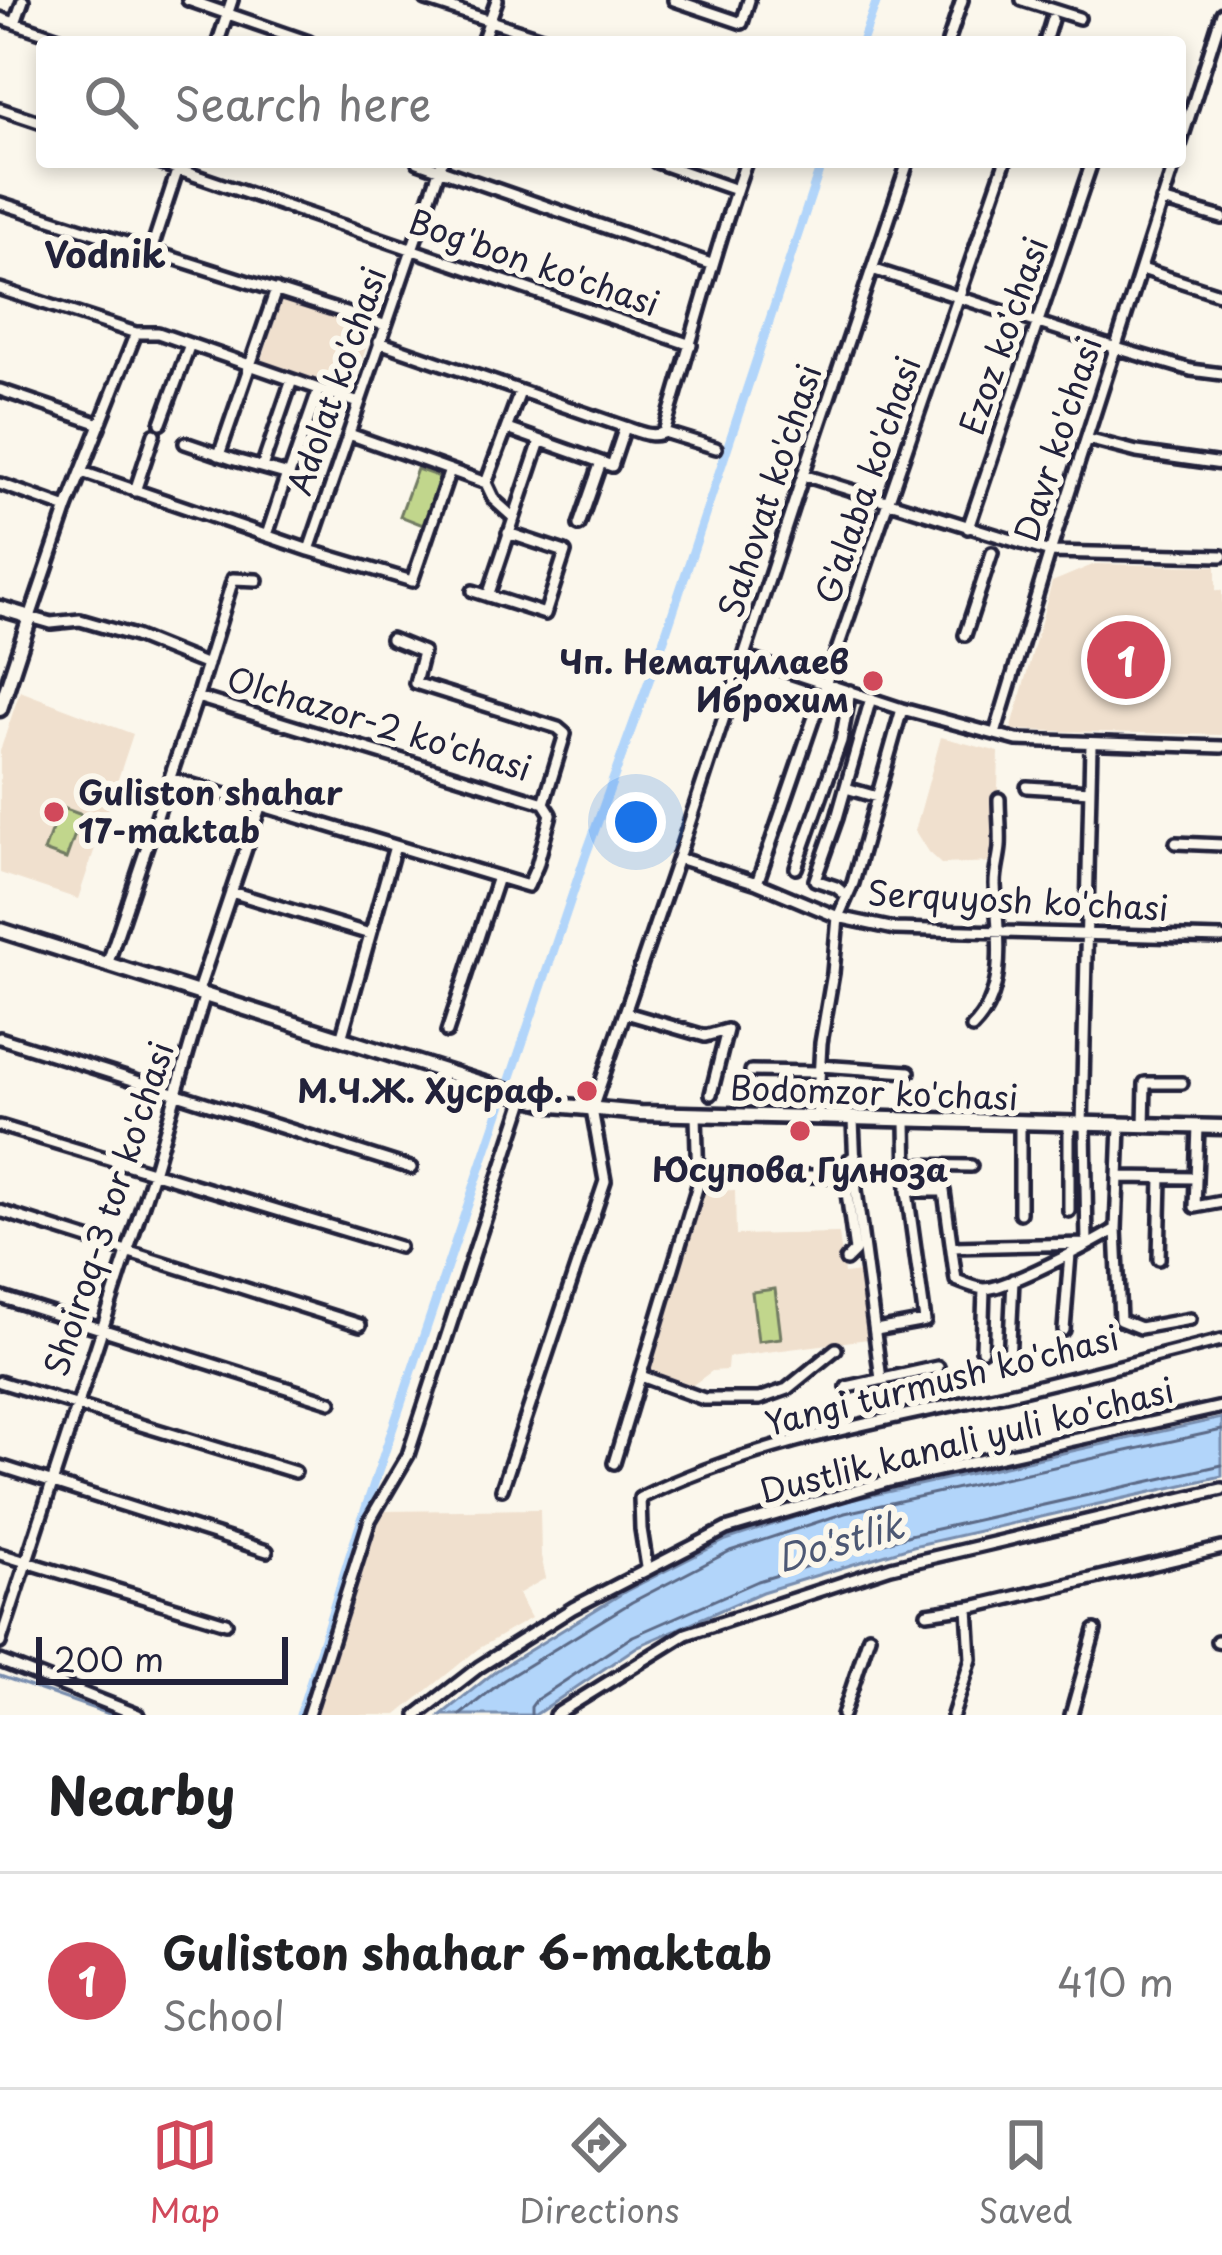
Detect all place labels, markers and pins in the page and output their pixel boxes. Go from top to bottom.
pin: 1 [1087,615,1165,705]
place label: Чп. Нематуллаев Иброхим [559,635,849,723]
marker: Чп. Нематуллаев Иброхим [860,668,886,694]
place label: Guliston shahar 17-maktab [78,766,343,854]
marker: Guliston shahar 17-maktab [41,799,67,825]
place label: М.Ч.Ж. Хусраф. [297,1064,563,1114]
marker: М.Ч.Ж. Хусраф. [574,1078,600,1104]
marker: Юсупова Гулноза [787,1118,813,1144]
place label: Юсупова Гулноза [652,1143,949,1193]

